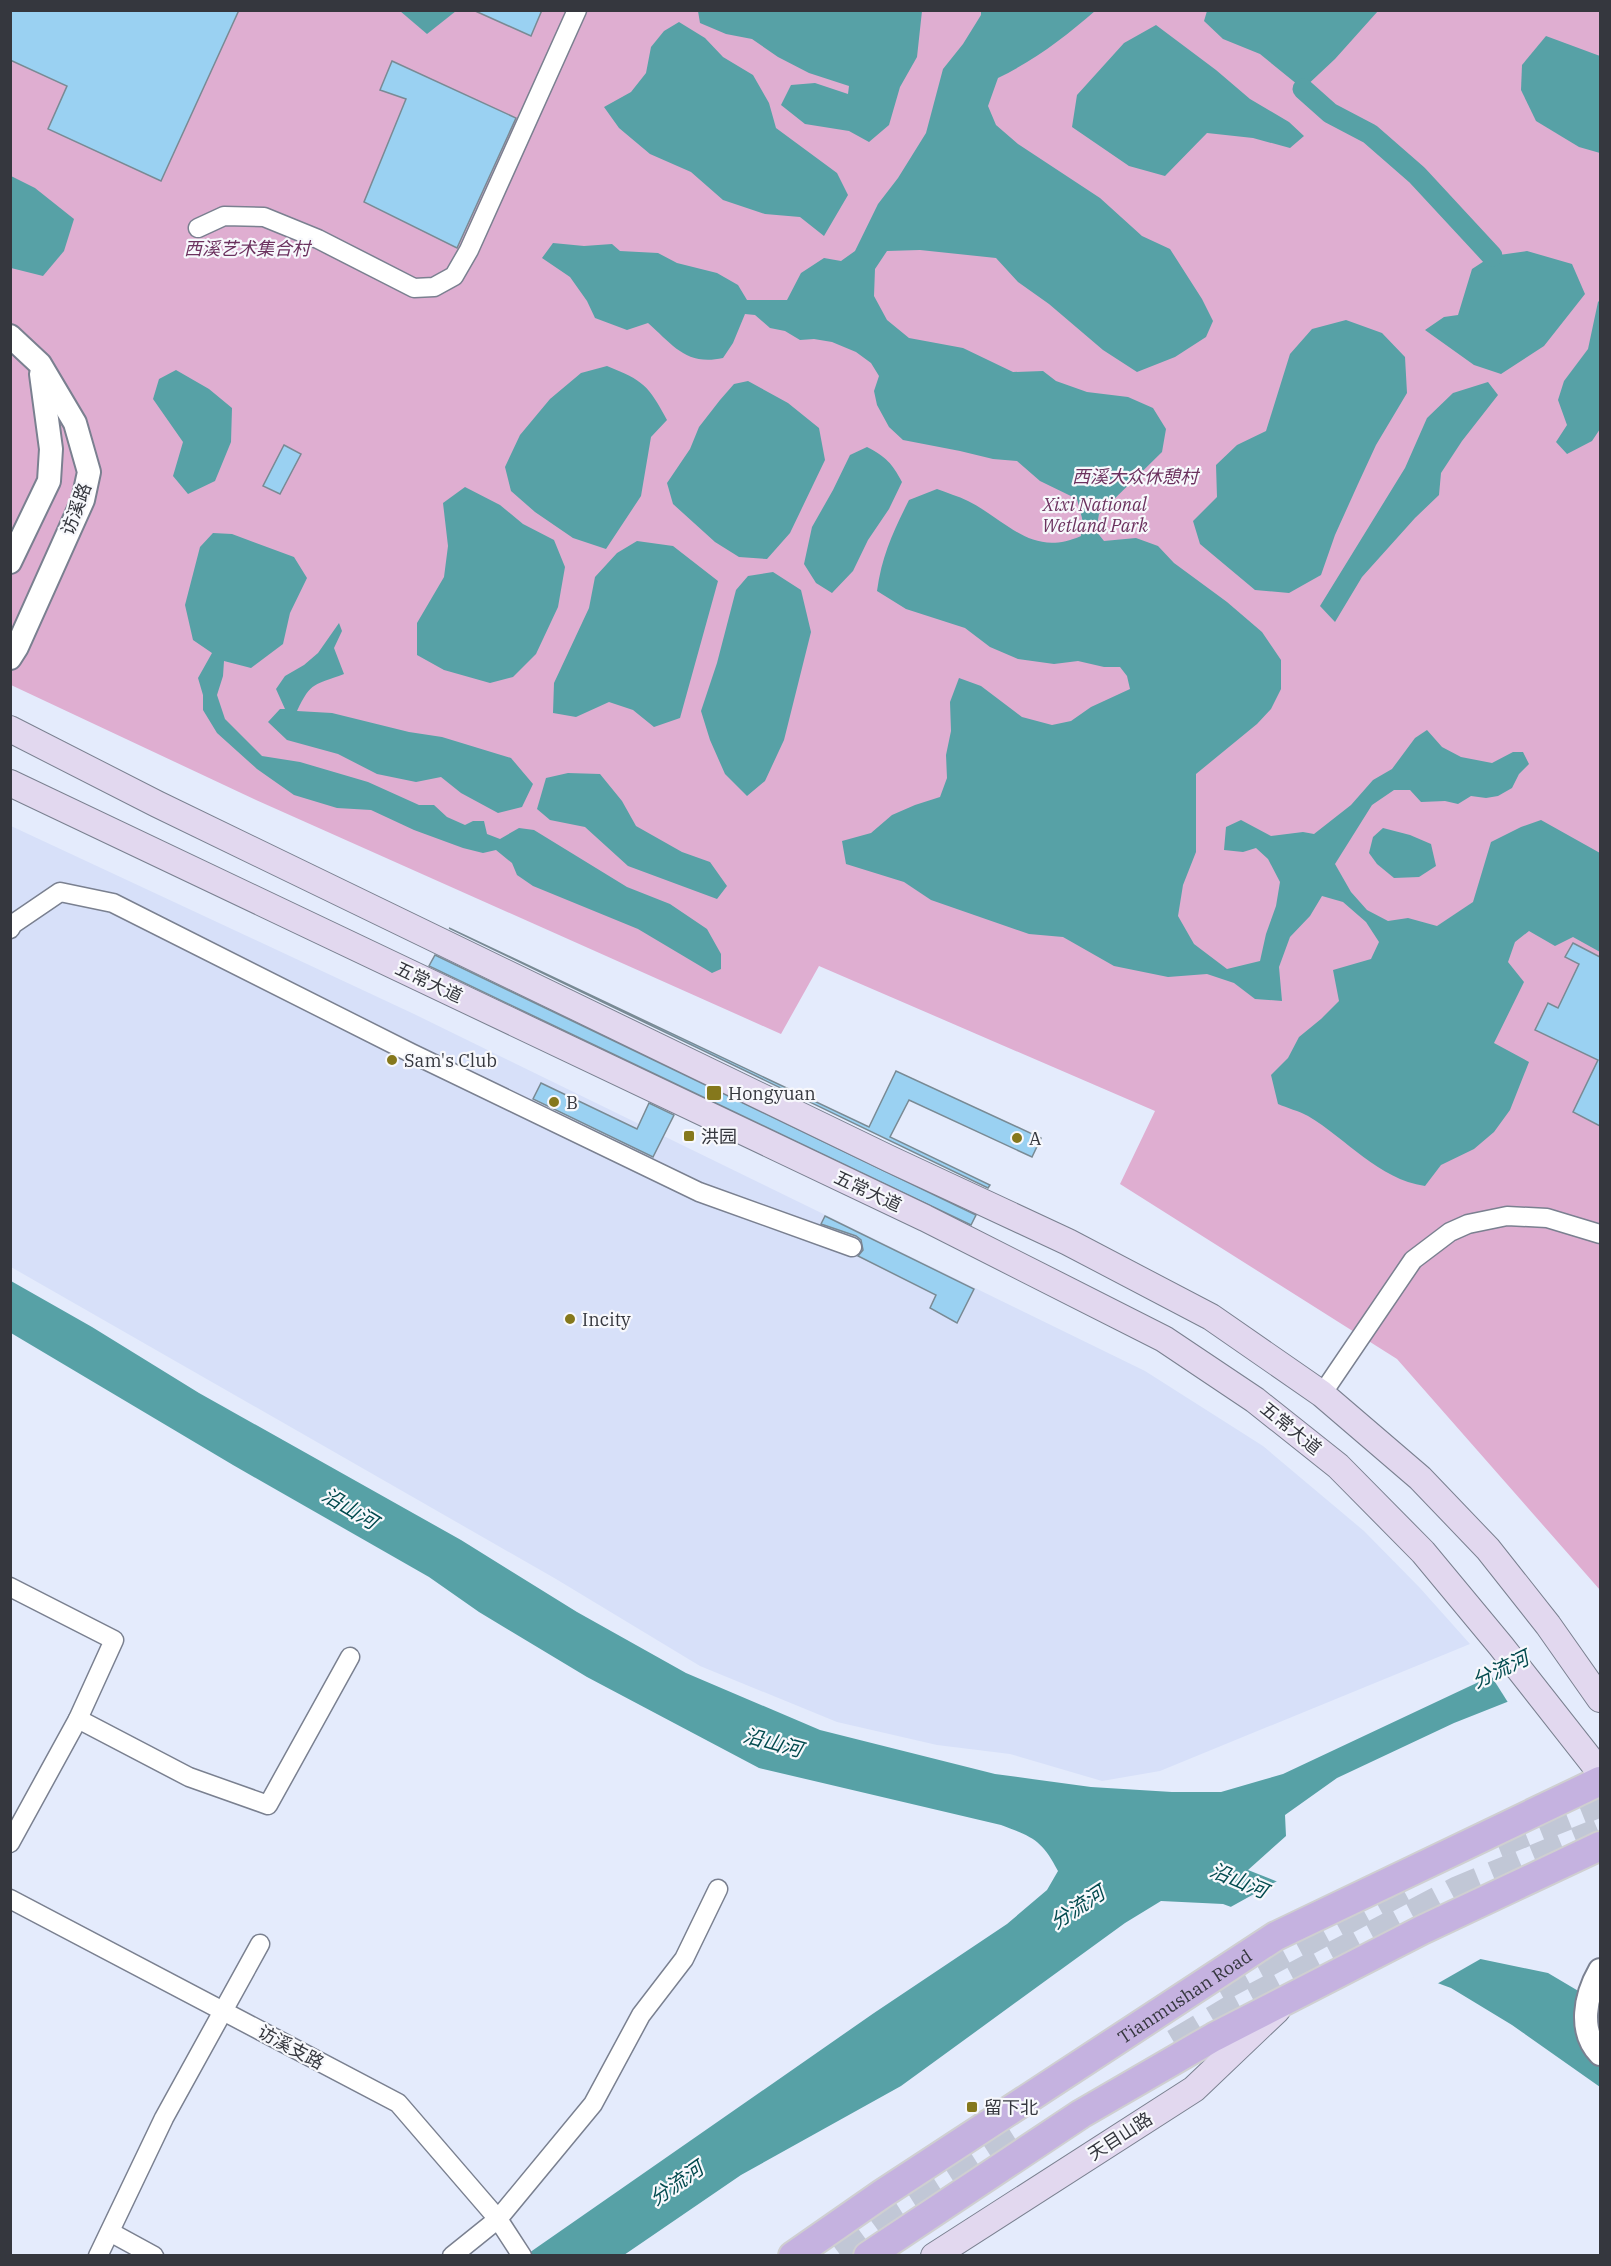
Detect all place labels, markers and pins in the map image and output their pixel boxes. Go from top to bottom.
place label: Sam's Club [404,1049,497,1072]
marker: Sam's Club [385,1053,399,1067]
place label: Hongyuan [728,1082,816,1105]
marker: Hongyuan [705,1084,723,1102]
place label: B [566,1091,578,1114]
marker: B [547,1095,561,1109]
place label: 洪园 [701,1125,737,1148]
place label: A [1029,1127,1042,1150]
marker: 洪园 [682,1129,696,1143]
marker: A [1010,1131,1024,1145]
place label: Incity [582,1308,631,1331]
marker: Incity [563,1312,577,1326]
place label: 留下北 [984,2096,1038,2119]
marker: 留下北 [965,2100,979,2114]

